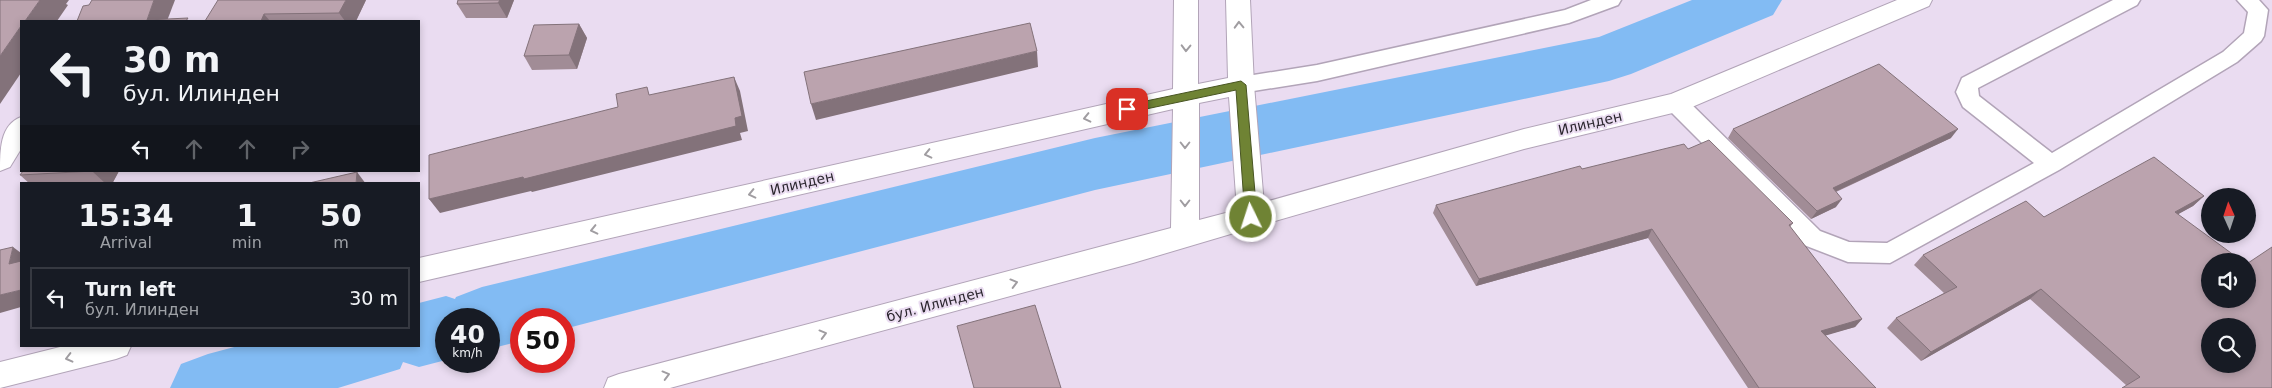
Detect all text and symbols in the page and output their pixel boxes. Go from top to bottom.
one-way arrow [1233,21,1244,29]
icon: left [40,40,105,105]
text: 30 m [123,40,220,80]
one-way arrow [1181,44,1191,52]
text: бул. Илинден [123,81,280,106]
pin [1106,88,1148,130]
icon: arrive [1113,95,1141,123]
street label: Илинден [1556,108,1624,138]
one-way arrow [1082,112,1091,123]
icon: left [127,135,155,163]
icon: ahead [180,135,208,163]
icon: ahead [233,135,261,163]
icon: right [286,135,314,163]
one-way arrow [1180,142,1190,149]
one-way arrow [924,148,933,159]
street label: Илинден [768,168,836,198]
one-way arrow [748,188,757,199]
north arrow [2201,188,2256,242]
map controls [2201,188,2256,373]
position arrow [1224,190,1276,242]
text: 15:34 [78,198,174,233]
text: 1 [236,198,257,233]
text: 50 [320,198,362,233]
one-way arrow [1180,200,1190,208]
one-way arrow [590,224,598,235]
text: Arrival [100,233,152,252]
text: min [232,233,262,252]
text: m [333,233,349,252]
button: sound [2201,253,2256,308]
text: Turn left [85,278,176,300]
one-way arrow [1010,278,1019,289]
street label: бул. Илинден [885,283,985,325]
icon: left [42,284,70,312]
text: 30 m [349,287,398,309]
text: бул. Илинден [85,300,199,319]
speed limit sign: 50 [510,308,575,373]
button: search [2201,318,2256,373]
text: 40 [450,320,485,349]
one-way arrow [819,329,827,339]
text: km/h [452,346,483,360]
one-way arrow [64,352,73,363]
one-way arrow [662,371,670,381]

